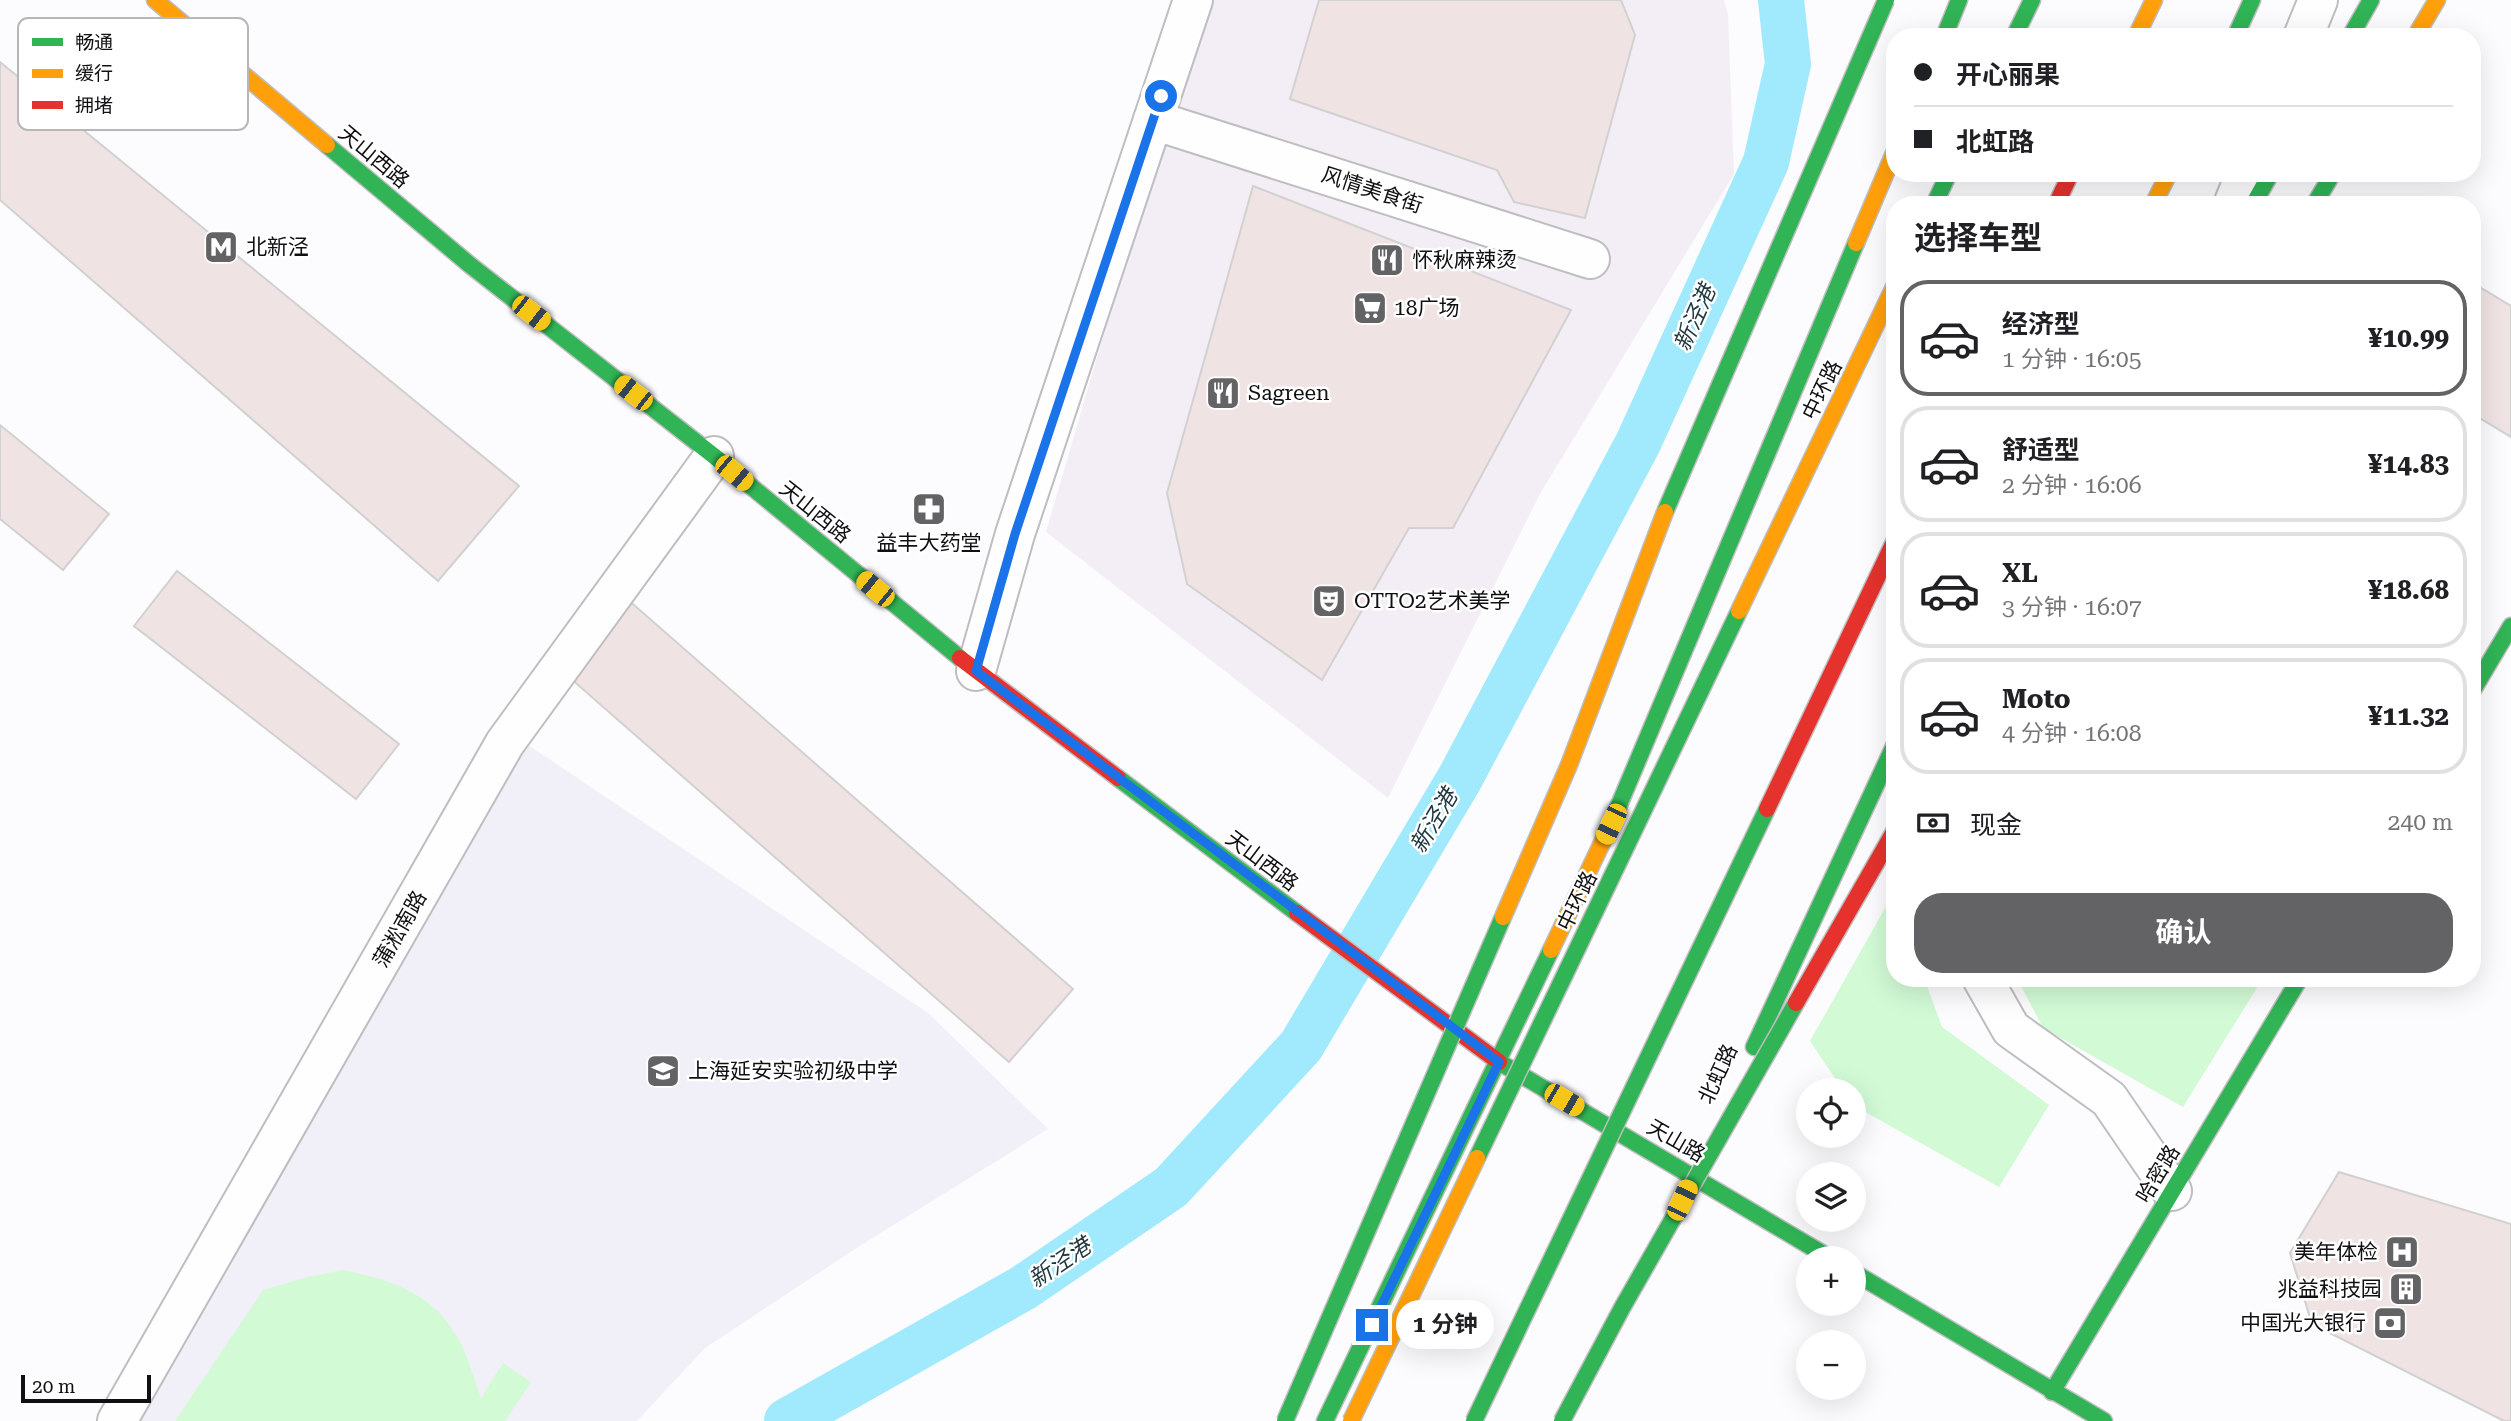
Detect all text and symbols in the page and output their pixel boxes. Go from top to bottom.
legend [18,18,248,130]
text: 畅通 [75,31,113,54]
text: 开心丽果 [1956,60,2060,90]
text: 缓行 [75,62,113,85]
route start [1145,80,1177,112]
text: 拥堵 [75,94,113,117]
street label: 天山西路 [334,121,414,193]
text: 北虹路 [1956,127,2034,157]
street label: 风情美食街 [1318,162,1426,218]
text: 选择车型 [1914,219,2042,257]
metro station icon: 北新泾 [202,228,240,266]
place label: 北新泾 [246,235,309,259]
restaurant icon: 怀秋麻辣烫 [1368,241,1406,279]
place label: 怀秋麻辣烫 [1412,248,1517,272]
water label: 新泾港 [1669,278,1723,355]
supermarket icon: 18广场 [1351,289,1389,327]
car [508,292,555,334]
place label: 18广场 [1394,296,1460,320]
icon: car [1918,307,1981,370]
text: 经济型 [2002,309,2080,339]
text: ¥10.99 [2368,323,2449,353]
text: 1 分钟 · 16:05 [2002,346,2142,373]
street label: 中环路 [1797,356,1847,424]
car [610,372,657,414]
restaurant icon: Sagreen [1204,374,1242,412]
place label: Sagreen [1248,381,1330,405]
icon: car [1918,433,1981,496]
text: 舒适型 [2002,435,2080,465]
text: ¥14.83 [2368,449,2449,479]
car [712,451,757,495]
text: 2 分钟 · 16:06 [2002,472,2142,499]
street label: 天山西路 [775,476,855,548]
pharmacy icon: 益丰大药堂 [910,490,948,528]
place label: 益丰大药堂 [877,531,982,555]
text: XL [2002,558,2038,588]
icon: car [1918,559,1981,622]
car [853,568,898,610]
text: ¥18.68 [2368,575,2449,605]
theatre icon: OTTO2艺术美学 [1310,582,1348,620]
place label: OTTO2艺术美学 [1354,589,1511,613]
text: 3 分钟 · 16:07 [2002,594,2142,621]
text: Moto [2002,684,2071,714]
icon: car [1918,685,1981,748]
text: ¥11.32 [2368,701,2449,731]
text: 4 分钟 · 16:08 [2002,720,2142,747]
water label: 新泾港 [1405,782,1465,858]
car [1593,801,1630,847]
icon: cash [1914,804,1952,842]
text: 240 m [2388,809,2453,836]
text: 现金 [1970,810,2022,840]
street label: 天山西路 [1221,826,1303,896]
street label: 中环路 [1552,867,1602,935]
street label: 蒲淞南路 [369,887,431,971]
button: 确认 [1914,893,2453,973]
street label: 北虹路 [1694,1040,1742,1108]
school or university icon: 上海延安实验初级中学 [644,1052,682,1090]
place label: 上海延安实验初级中学 [688,1059,898,1083]
map controls [1796,1078,1866,1400]
button: locate [1796,1078,1866,1148]
car [1541,1080,1588,1120]
street label: 天山路 [1643,1115,1709,1167]
street label: 哈密路 [2131,1141,2185,1207]
button: layers [1796,1162,1866,1232]
car [1664,1177,1701,1223]
water label: 新泾港 [1024,1231,1099,1293]
hospital icon: 美年体检 [2383,1233,2421,1271]
place label: 美年体检 [2294,1240,2378,1264]
button: + [1796,1246,1866,1316]
building icon: 兆益科技园 [2387,1270,2425,1308]
place label: 兆益科技园 [2277,1277,2382,1301]
callout: 1 分钟 [1396,1300,1494,1350]
bank icon: 中国光大银行 [2371,1304,2409,1342]
route end [1356,1309,1388,1341]
text: 1 分钟 [1413,1311,1477,1338]
place label: 中国光大银行 [2240,1311,2366,1335]
button: − [1796,1330,1866,1400]
scale bar [21,1372,150,1404]
text: 20 m [32,1375,75,1398]

